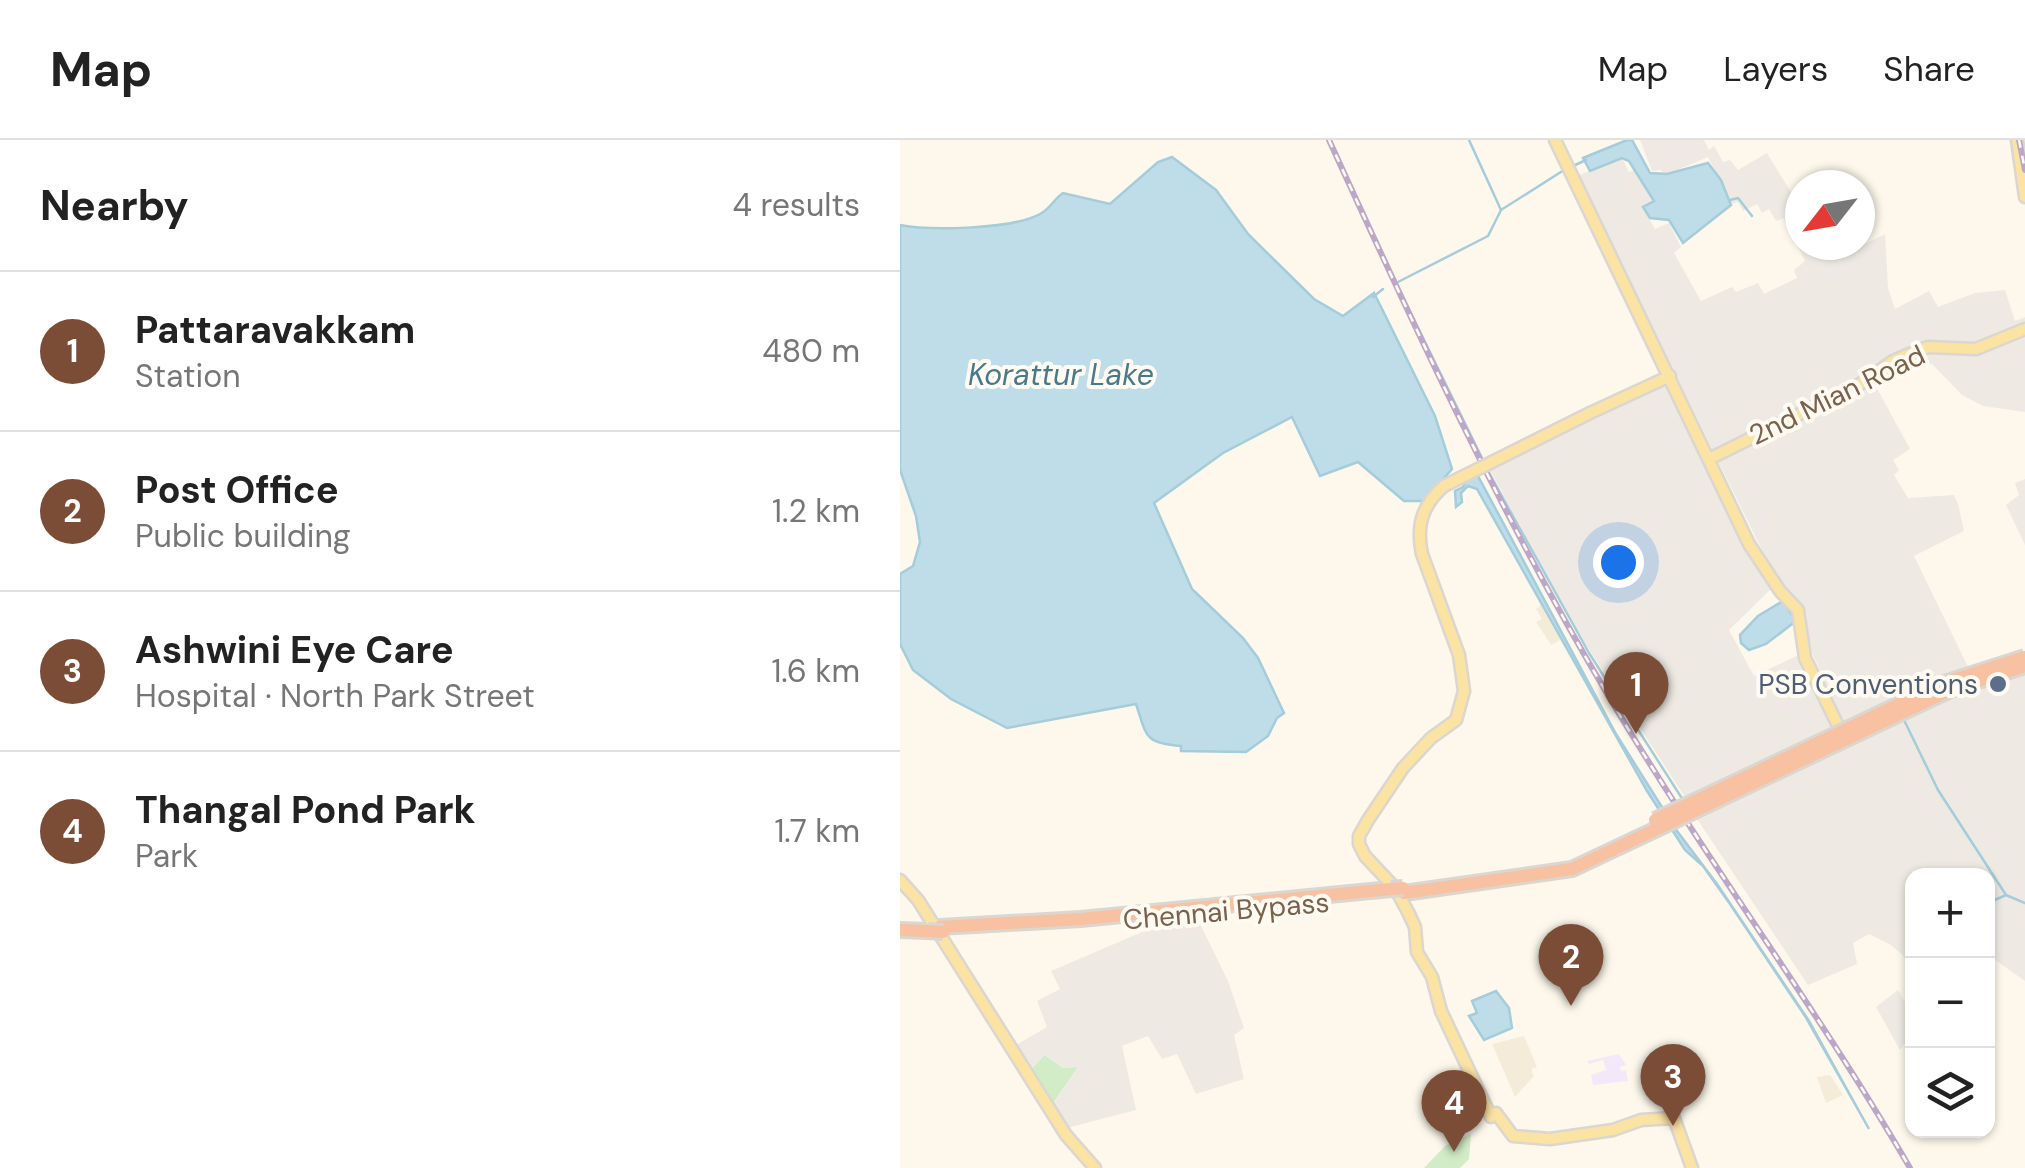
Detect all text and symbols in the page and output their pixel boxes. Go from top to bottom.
text: Map [50,38,152,101]
text: Map [1598,46,1668,92]
text: Layers [1723,46,1828,92]
text: Share [1883,46,1975,92]
north arrow [1785,170,1875,260]
text: Nearby [40,178,189,233]
text: 4 results [733,184,860,226]
text: Pattaravakkam [135,305,415,355]
text: 1 [67,330,78,372]
text: 480 m [762,330,860,372]
street label: 2nd Mian Road [1743,336,1931,454]
text: Station [135,355,241,397]
water label: Korattur Lake [968,355,1154,394]
text: Post Office [135,465,339,515]
text: 2 [63,490,82,532]
text: 1.2 km [772,490,860,532]
text: Public building [135,515,351,557]
your location [1593,537,1644,588]
text: Ashwini Eye Care [135,625,454,675]
text: 3 [63,650,82,692]
text: 1.6 km [771,650,860,692]
pin: 1 [1604,652,1668,734]
place label: PSB Conventions [1758,666,1978,703]
marker: PSB Conventions [1987,673,2009,695]
text: Hospital · North Park Street [135,675,535,717]
text: Thangal Pond Park [135,785,476,835]
text: 4 [62,810,83,852]
text: 1.7 km [774,810,860,852]
text: Park [135,835,198,877]
map controls [1905,868,1995,1138]
button: + [1905,868,1995,958]
street label: Chennai Bypass [1121,884,1331,938]
pin: 2 [1538,924,1604,1006]
button: − [1905,958,1995,1048]
pin: 3 [1640,1044,1706,1126]
button: layers [1905,1048,1995,1138]
pin: 4 [1422,1070,1486,1152]

